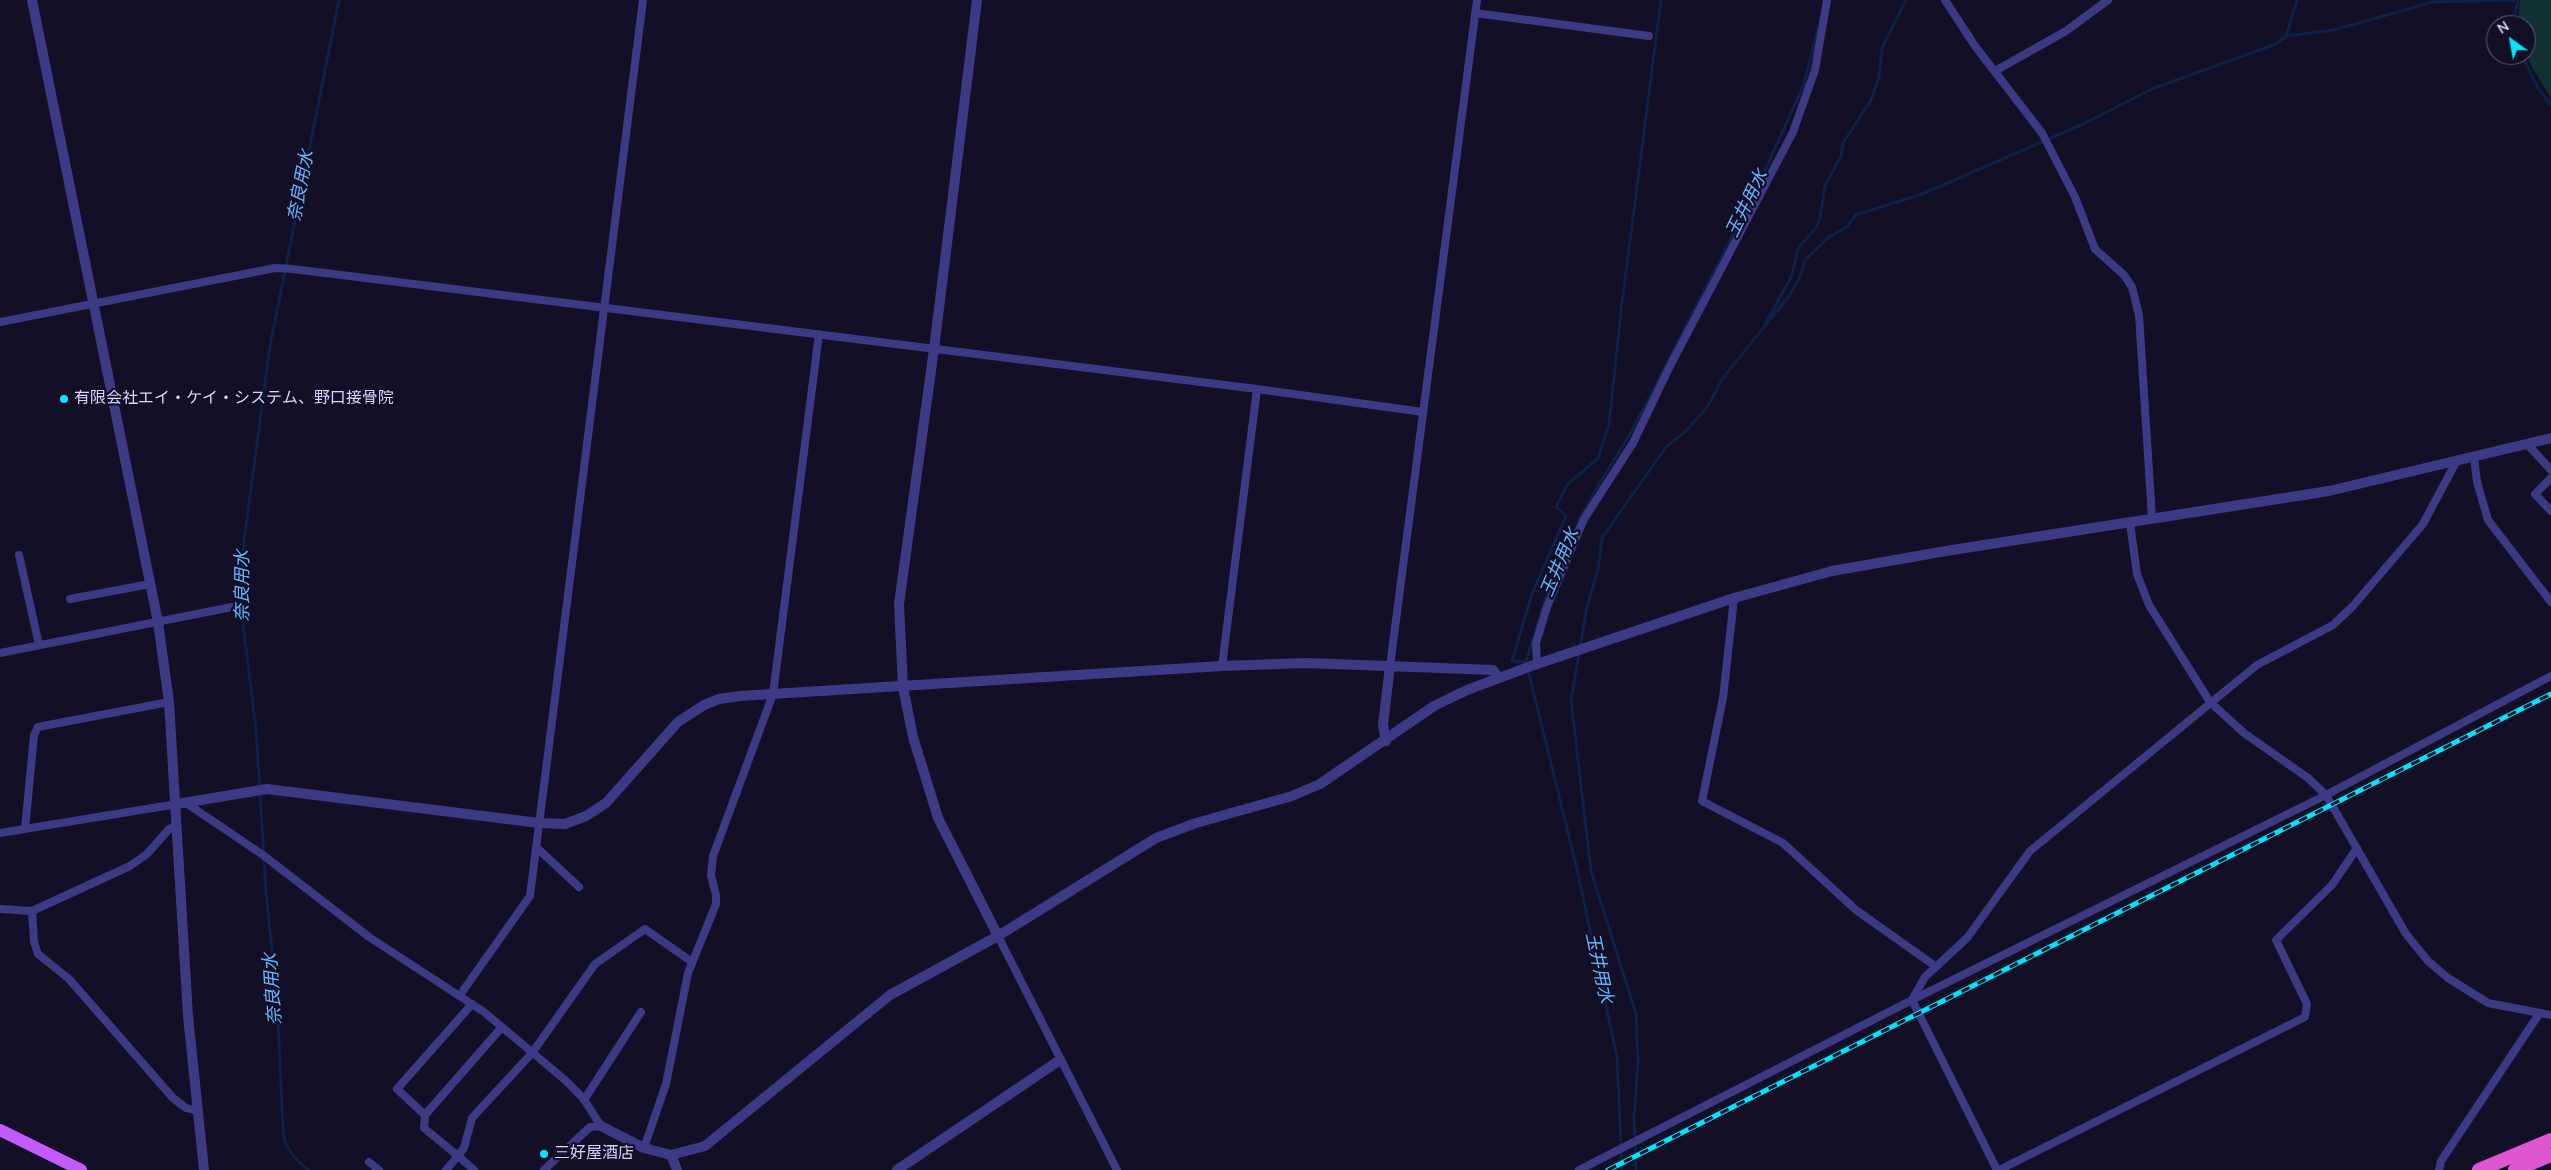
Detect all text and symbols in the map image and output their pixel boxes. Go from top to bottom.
north arrow [2486,15,2536,65]
text: N [2494,17,2513,39]
water label: 奈良用水 [285,149,319,223]
water label: 玉井用水 [1723,167,1773,241]
place label: 有限会社エイ・ケイ・システム、野口接骨院 [74,389,394,409]
marker: 有限会社エイ・ケイ・システム、野口接骨院 [58,393,70,405]
water label: 玉井用水 [1537,526,1585,600]
water label: 奈良用水 [233,550,255,622]
water label: 玉井用水 [1580,931,1616,1005]
water label: 奈良用水 [261,952,287,1026]
place label: 三好屋酒店 [554,1144,634,1164]
marker: 三好屋酒店 [538,1148,550,1160]

